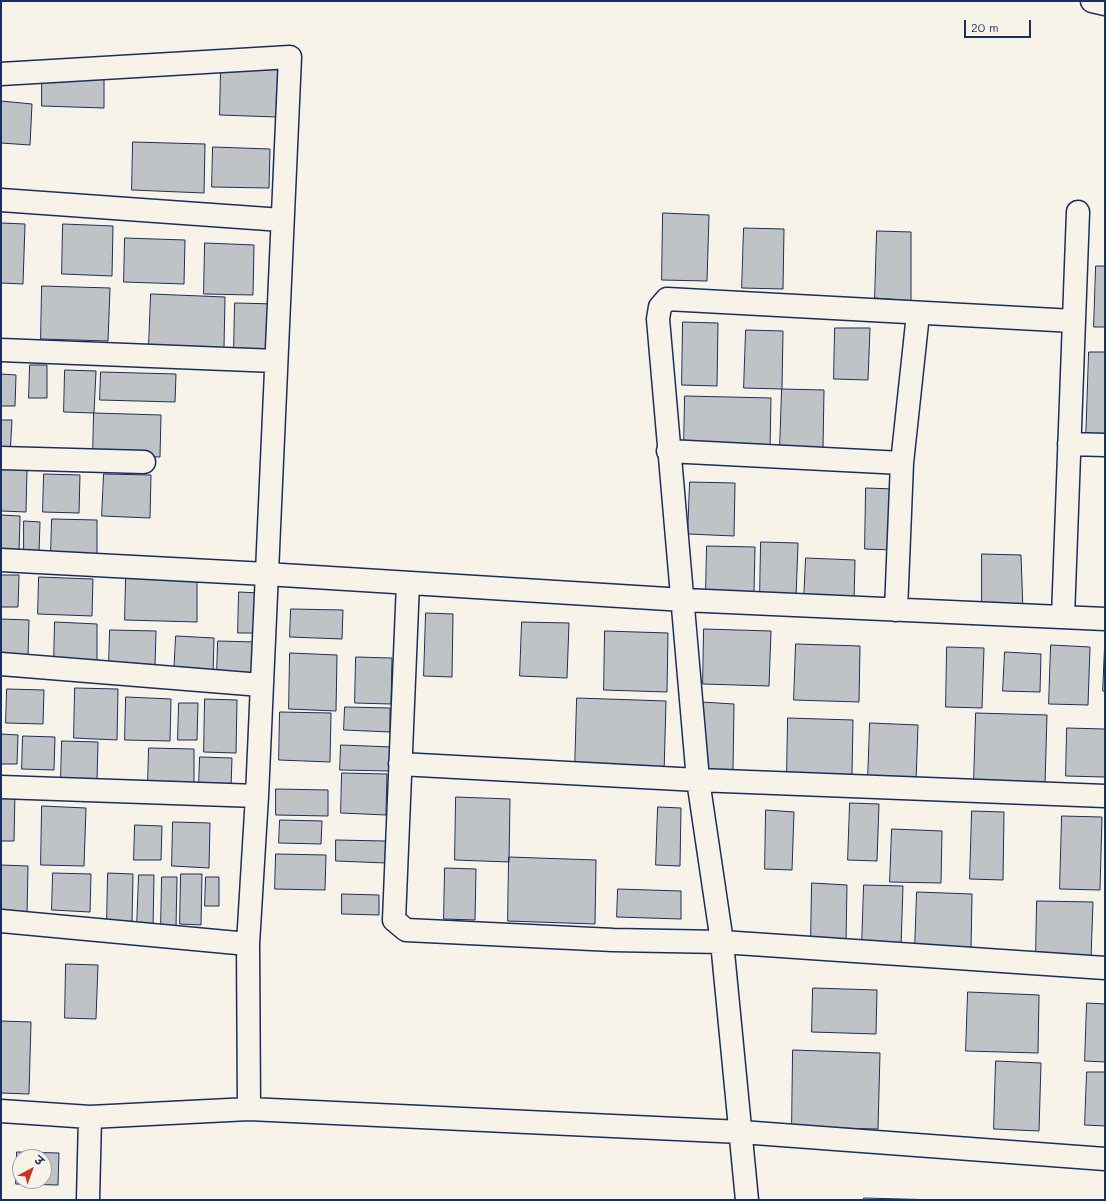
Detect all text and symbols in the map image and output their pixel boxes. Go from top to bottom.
scale bar [966,12,1033,38]
text: 20 m [971,19,999,35]
north arrow [12,1149,52,1189]
text: उ [32,1152,47,1168]

